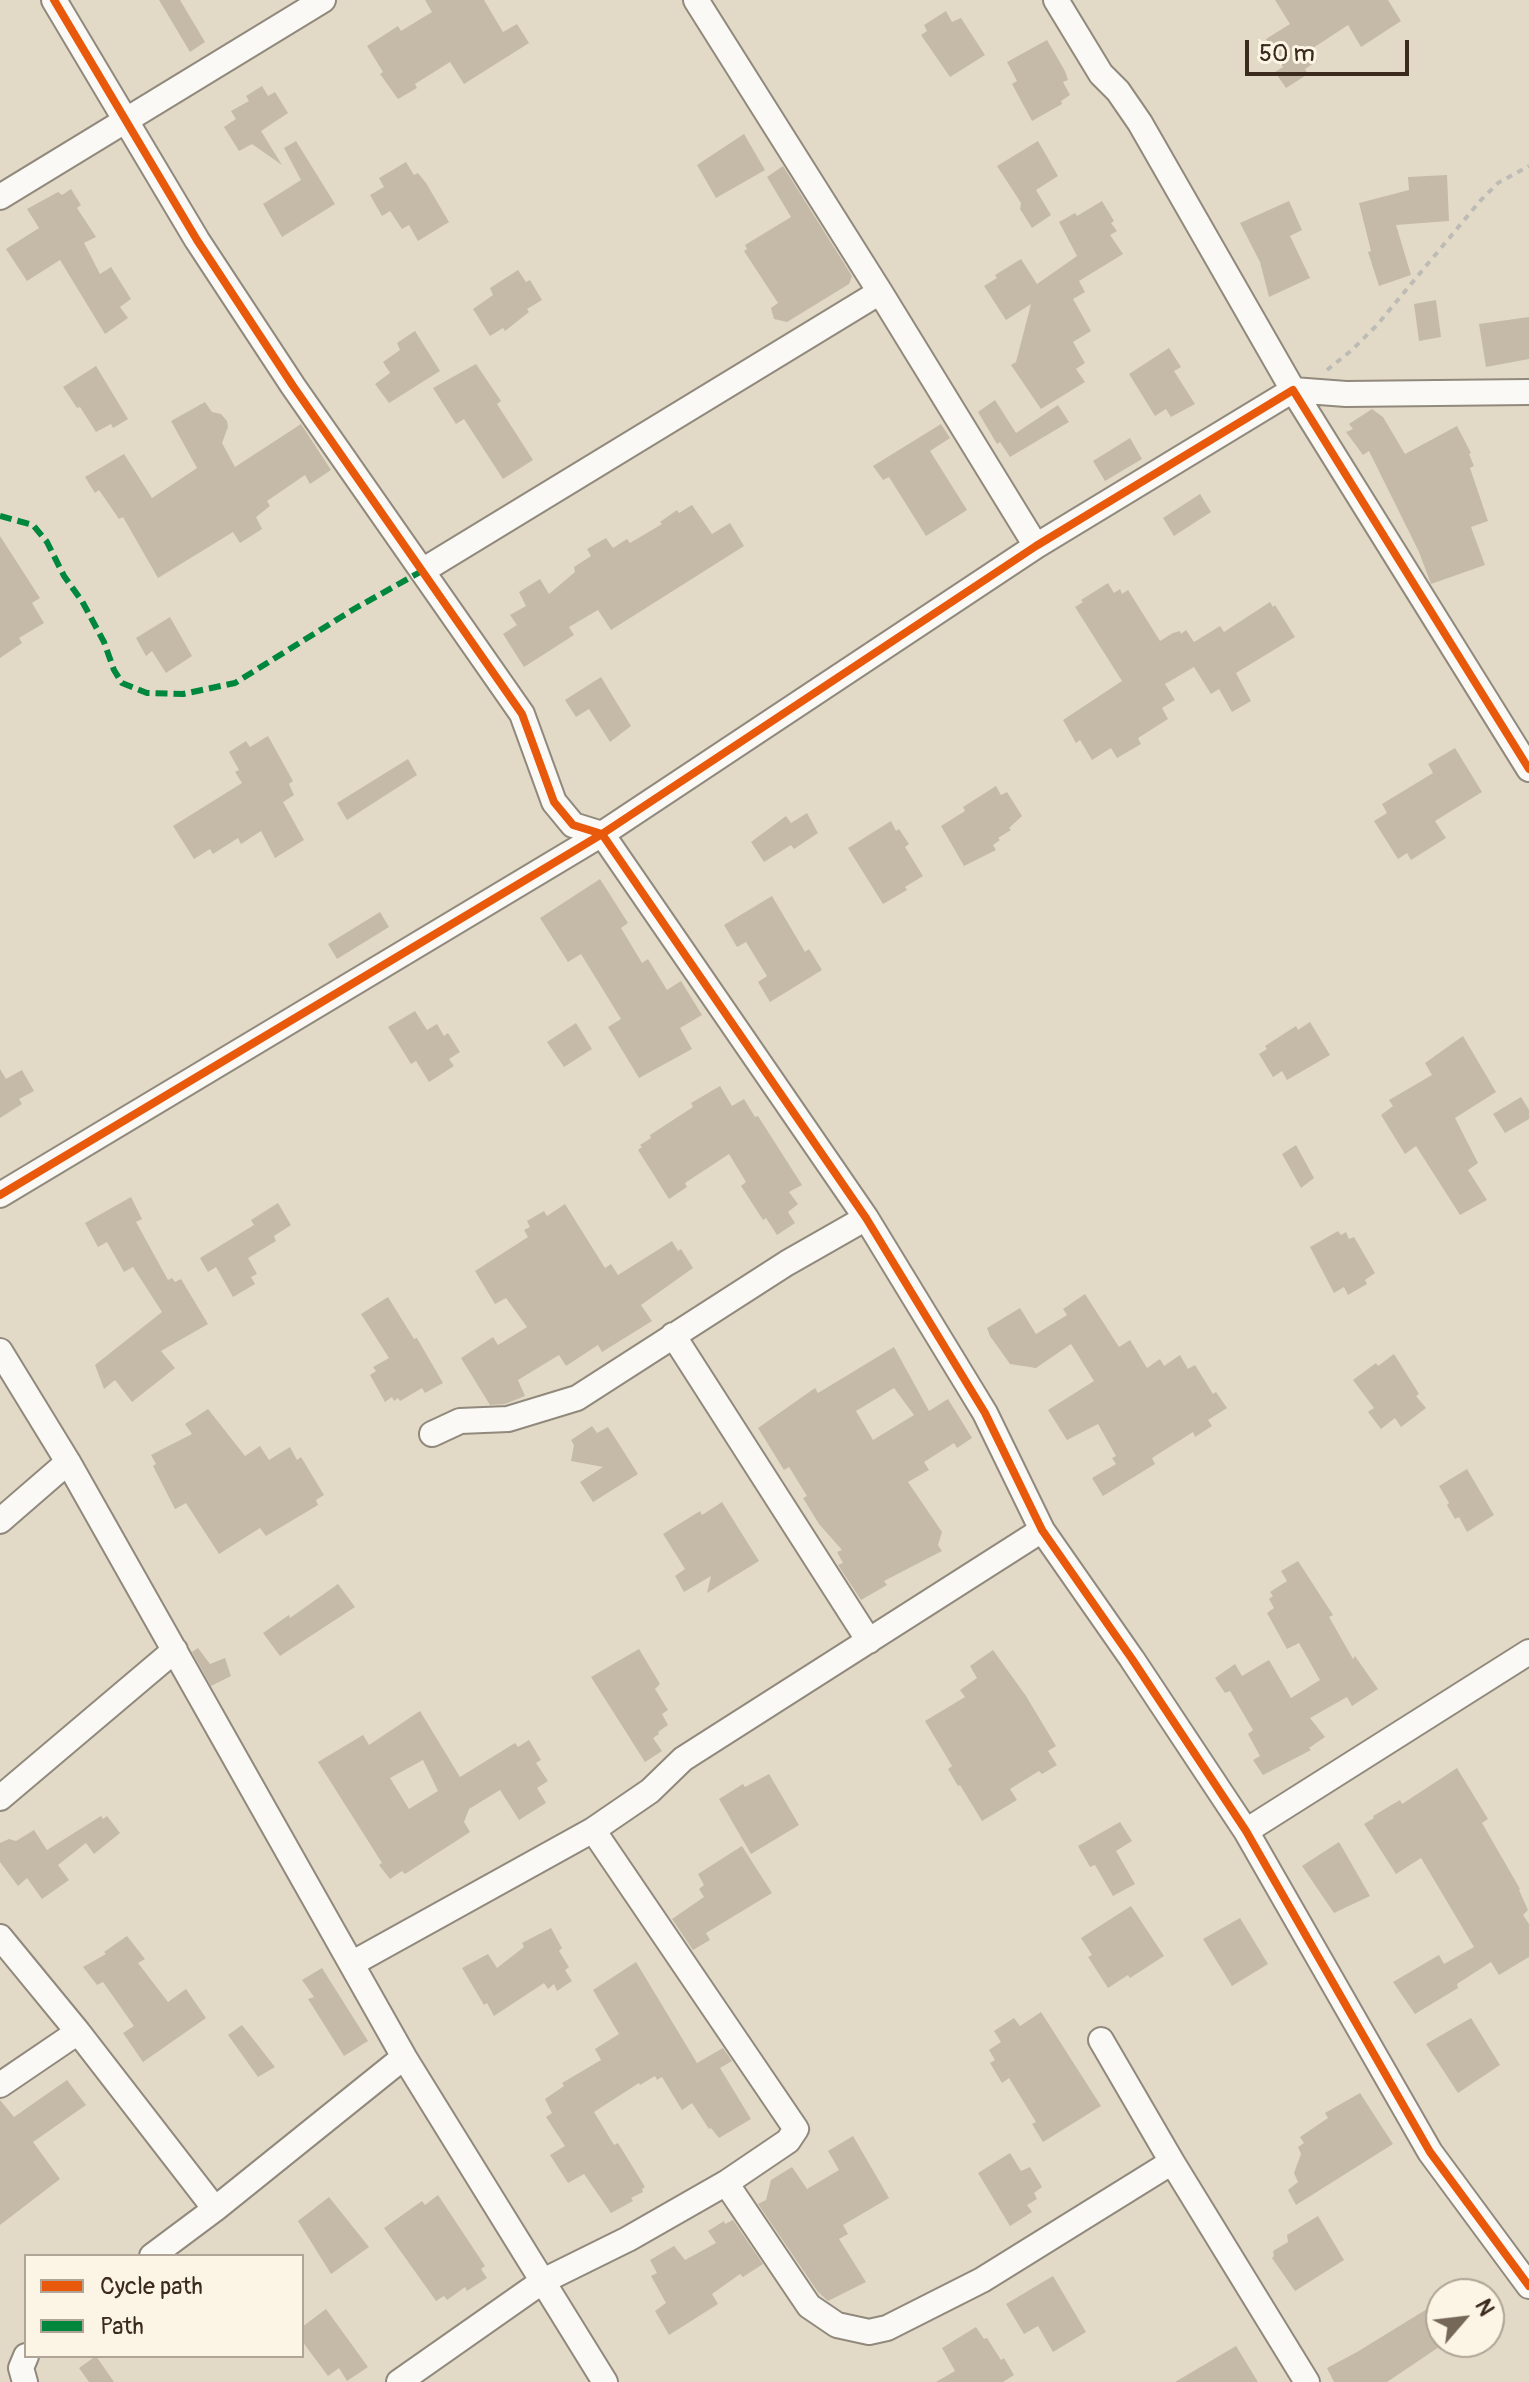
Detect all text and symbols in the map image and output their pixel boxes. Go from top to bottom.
scale bar [1249,24,1413,74]
text: 50 m [1259,39,1315,68]
legend [24,2254,304,2358]
text: Cycle path [100,2272,203,2301]
north arrow [1425,2278,1505,2358]
text: N [1469,2295,1500,2321]
text: Path [100,2312,144,2341]

